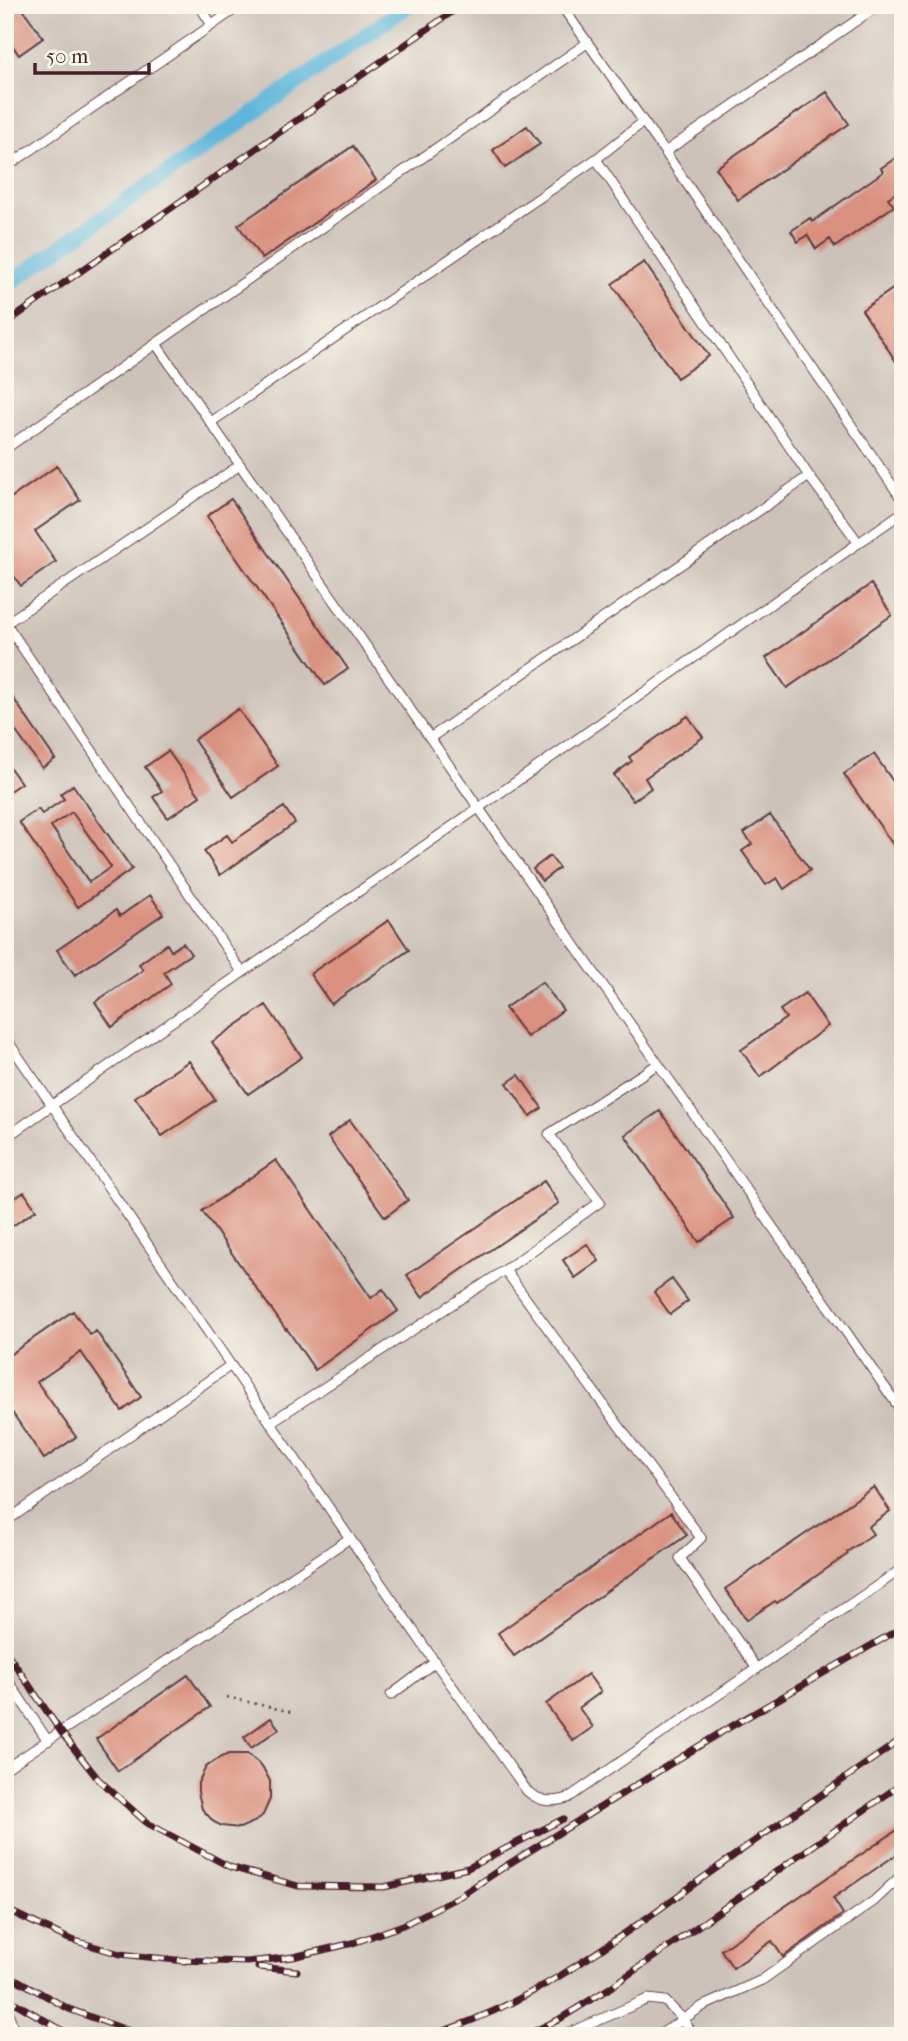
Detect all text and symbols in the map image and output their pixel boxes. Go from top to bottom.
scale bar [35,32,149,76]
text: 50 m [46,44,89,68]

